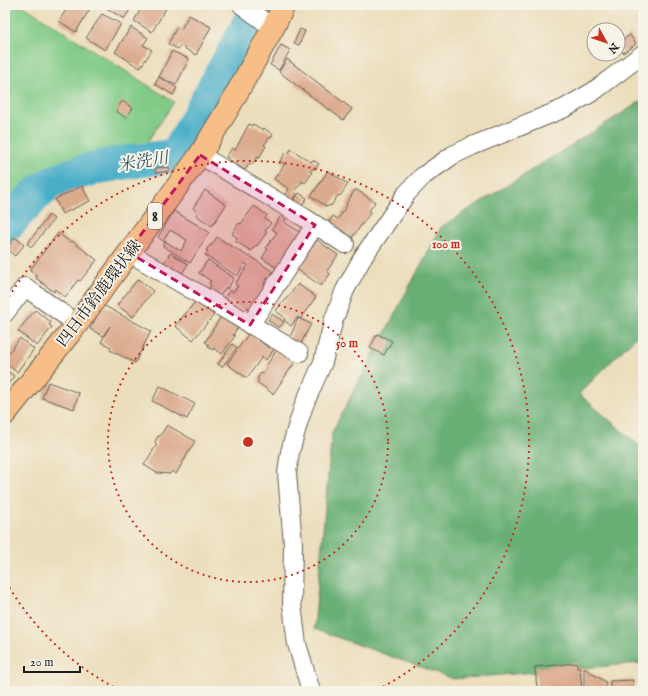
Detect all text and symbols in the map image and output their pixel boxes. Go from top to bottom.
north arrow [586,22,626,62]
text: N [604,39,622,56]
water label: 米洗川 [116,148,172,177]
road number: 8 [148,203,162,229]
street label: 四日市鈴鹿環状線 [53,237,146,351]
text: 100 m [432,237,461,252]
text: 50 m [336,336,359,351]
centre of rings [241,435,255,449]
scale bar [24,648,80,674]
text: 20 m [30,655,53,670]

